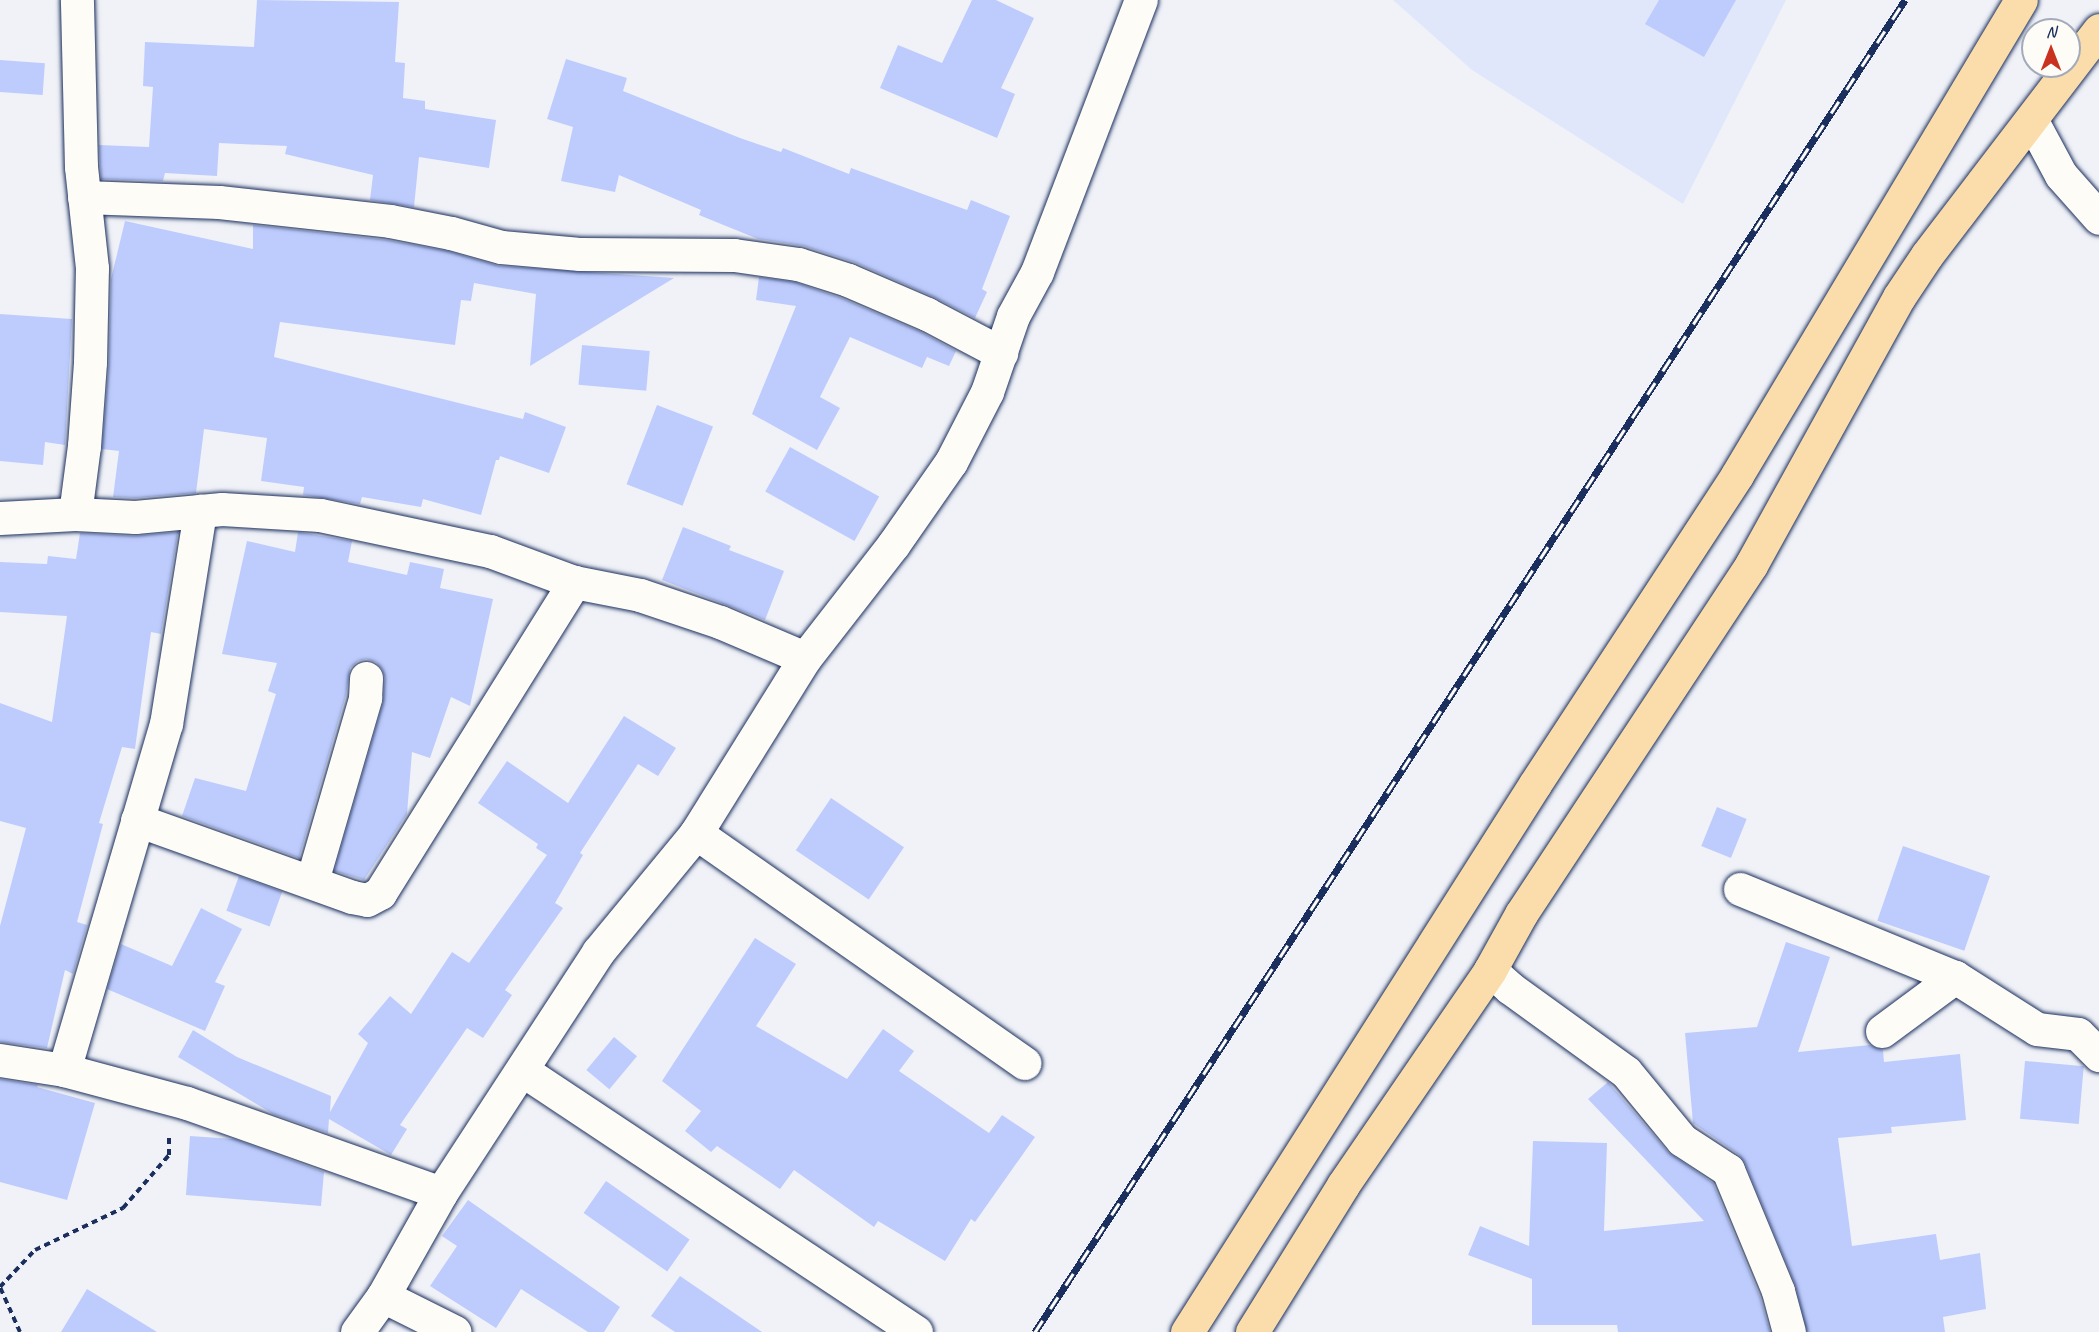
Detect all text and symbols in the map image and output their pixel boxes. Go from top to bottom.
north arrow [2021,18,2081,78]
text: N [2046,22,2056,42]

